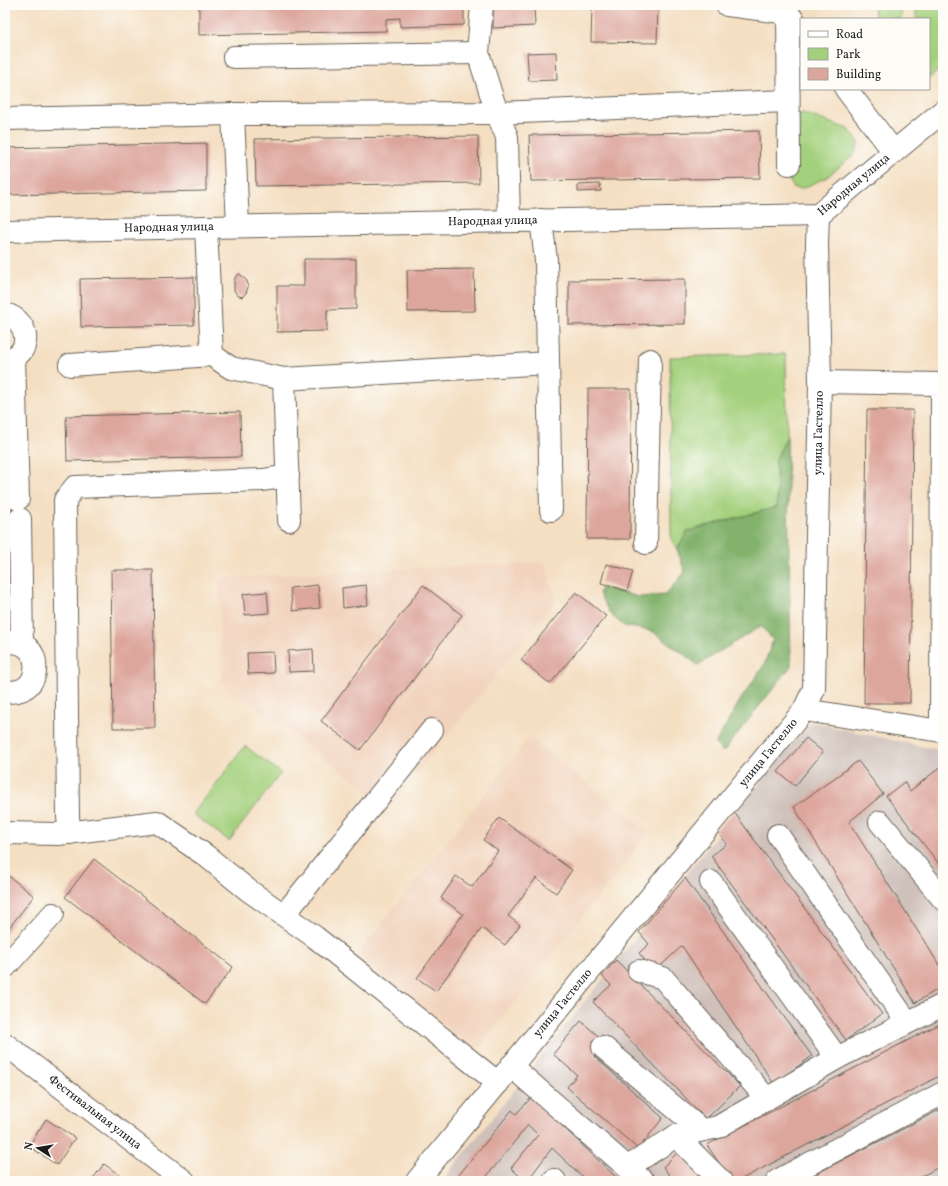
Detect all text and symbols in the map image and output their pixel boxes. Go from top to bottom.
legend [800,18,930,90]
text: Road [836,27,863,43]
text: Park [836,47,861,63]
text: Building [836,67,881,83]
street label: Народная улица [814,150,894,220]
street label: Народная улица [448,213,538,230]
street label: Народная улица [124,219,214,237]
street label: улица Гастелло [810,390,828,475]
street label: улица Гастелло [736,715,802,791]
street label: улица Гастелло [530,966,596,1041]
street label: Фестивальная улица [45,1072,145,1154]
north arrow [18,1128,58,1168]
text: N [22,1141,38,1152]

